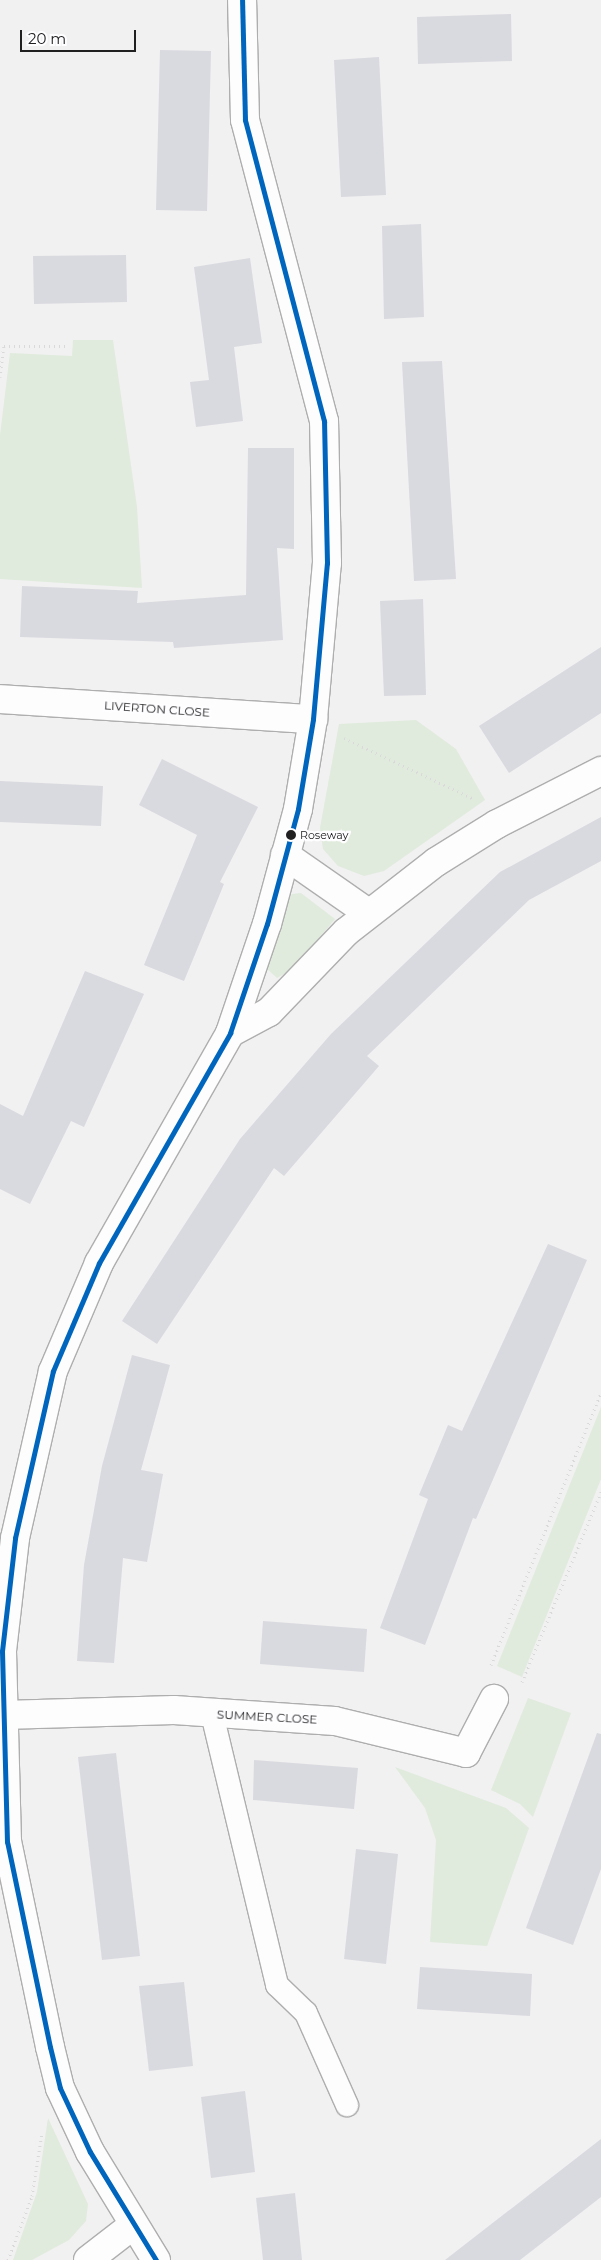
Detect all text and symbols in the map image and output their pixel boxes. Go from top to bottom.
scale bar [22,20,139,52]
text: 20 m [28,29,66,48]
street label: LIVERTON CLOSE [104,698,210,720]
place label: Roseway [300,828,348,842]
marker: Roseway [286,830,296,840]
street label: SUMMER CLOSE [216,1707,318,1727]

